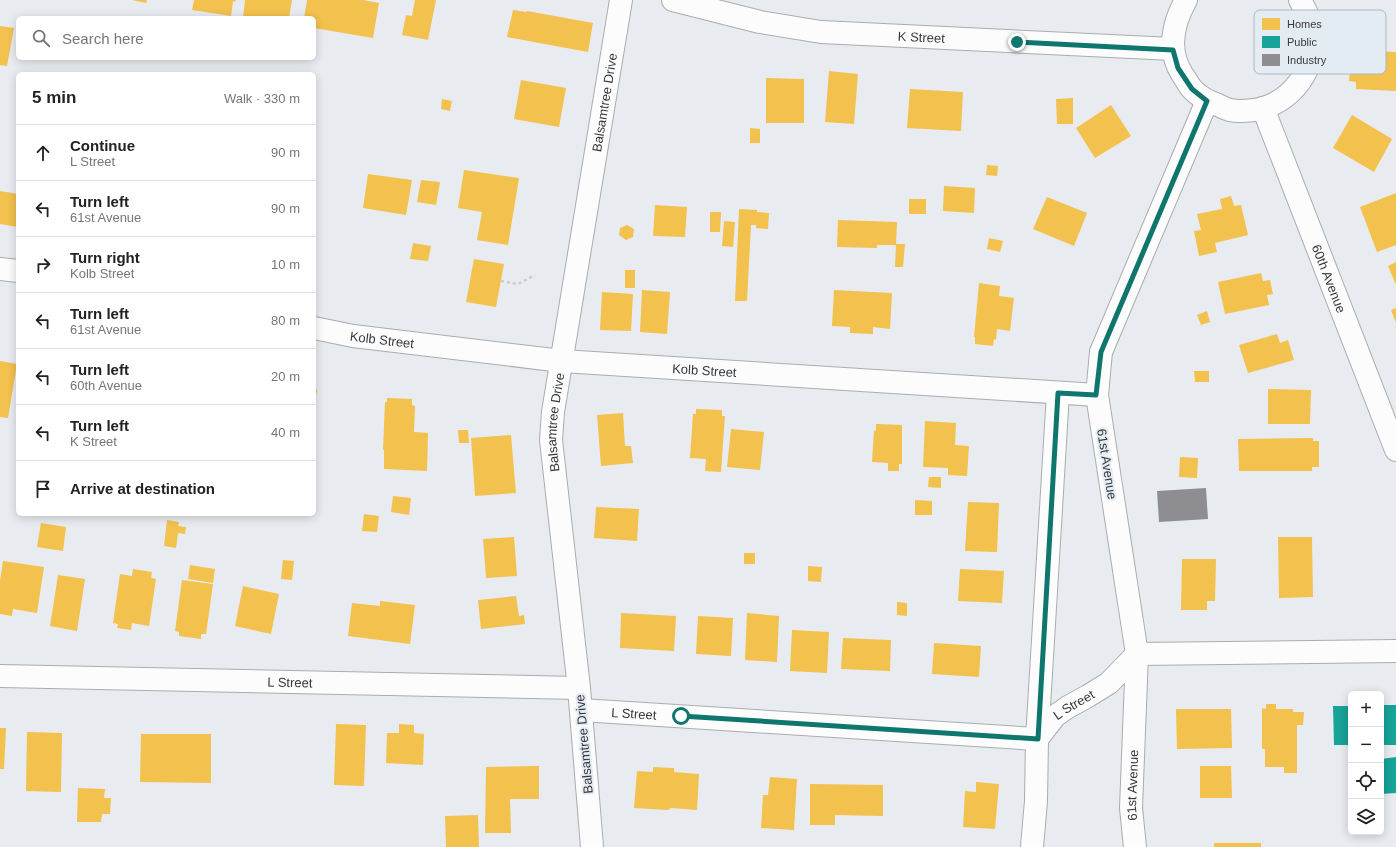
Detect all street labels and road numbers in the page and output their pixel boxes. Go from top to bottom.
street label: K Street [897,28,946,45]
street label: Balsamtree Drive [589,52,620,153]
street label: 60th Avenue [1309,242,1349,315]
street label: Kolb Street [349,328,415,351]
street label: Kolb Street [672,361,737,380]
street label: Balsamtree Drive [543,372,567,473]
street label: 61st Avenue [1094,428,1120,500]
street label: L Street [267,674,313,690]
street label: L Street [1050,686,1097,723]
street label: Balsamtree Drive [572,694,596,794]
street label: L Street [611,704,657,722]
street label: 61st Avenue [1123,749,1141,822]

